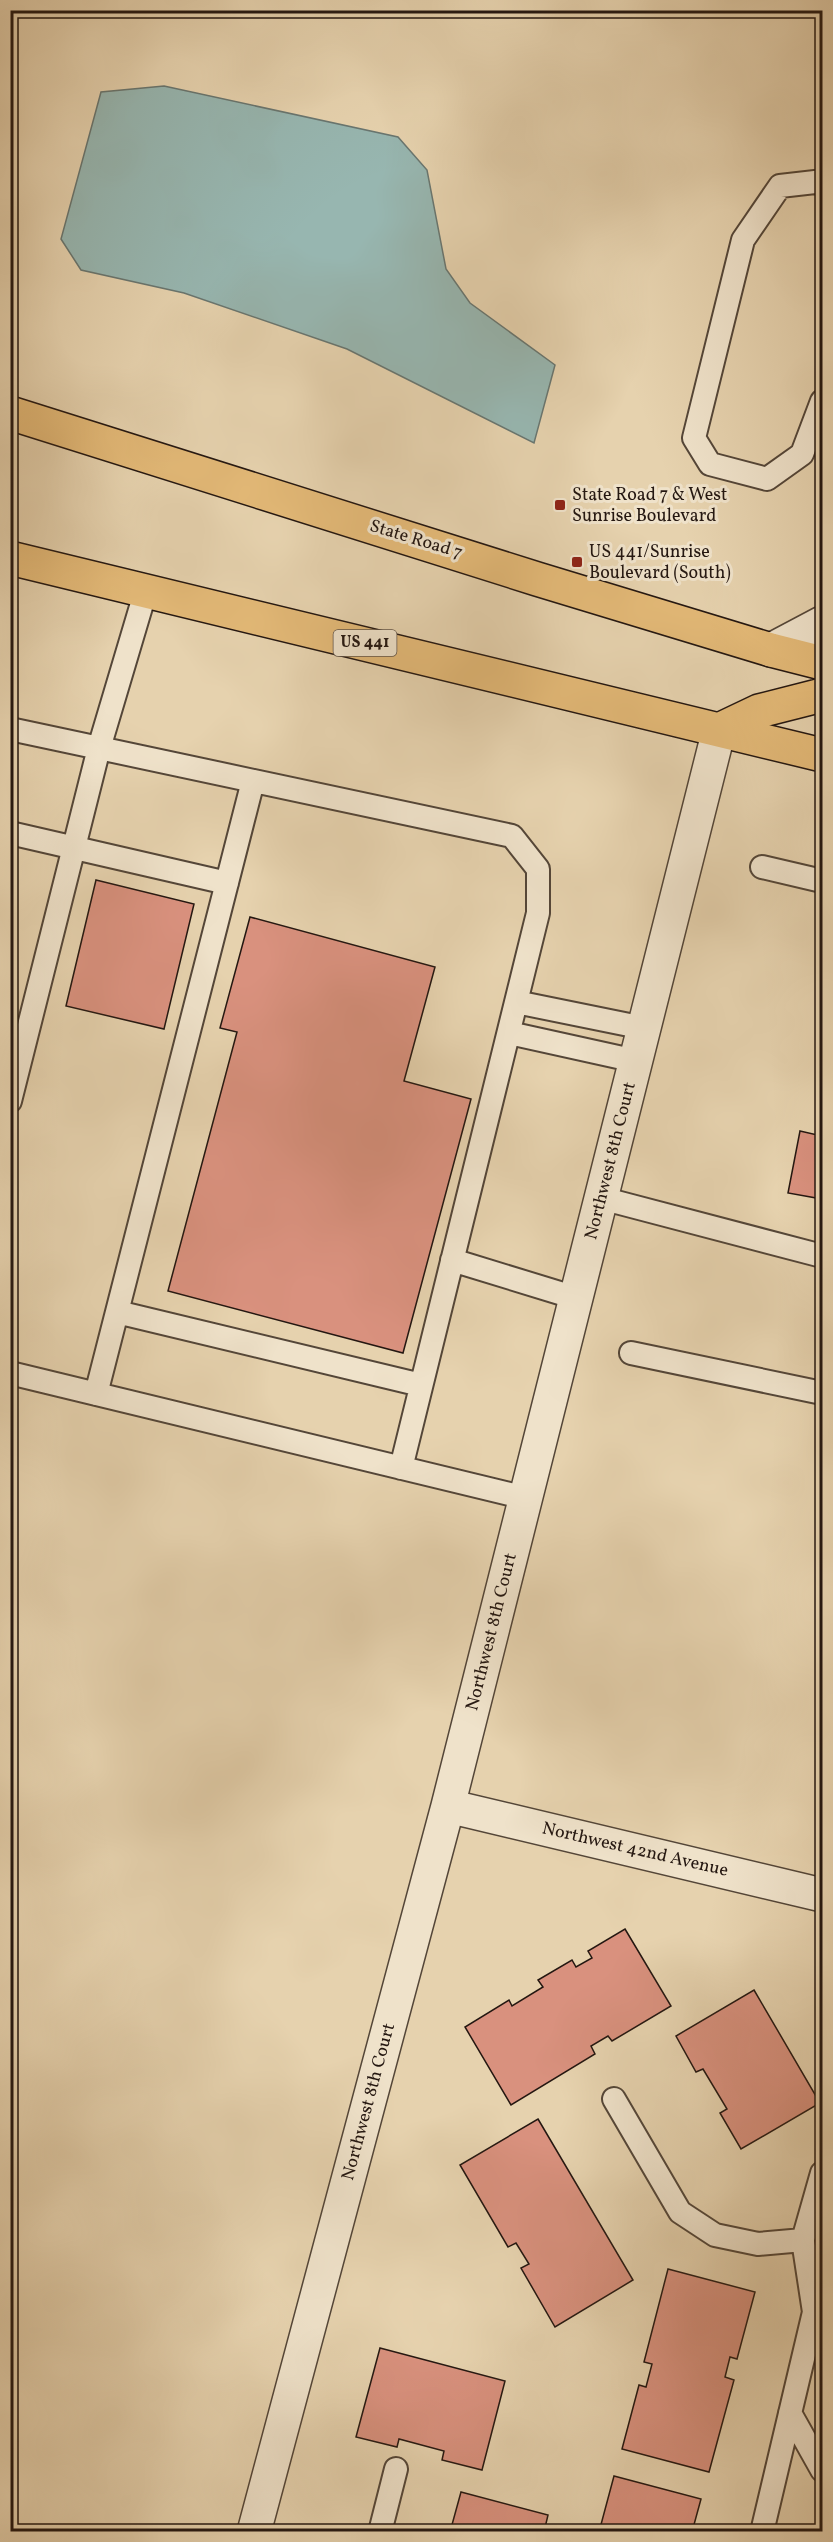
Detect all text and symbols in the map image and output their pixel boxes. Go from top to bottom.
place label: State Road 7 & West Sunrise Boulevard [572,483,727,529]
marker: State Road 7 & West Sunrise Boulevard [553,498,567,512]
street label: State Road 7 [366,514,466,566]
place label: US 441/Sunrise Boulevard (South) [589,540,731,586]
marker: US 441/Sunrise Boulevard (South) [570,555,584,569]
road number: US 441 [334,630,397,656]
street label: Northwest 8th Court [579,1079,643,1243]
street label: Northwest 8th Court [460,1550,524,1714]
street label: Northwest 42nd Avenue [539,1816,731,1884]
street label: Northwest 8th Court [336,2021,402,2183]

